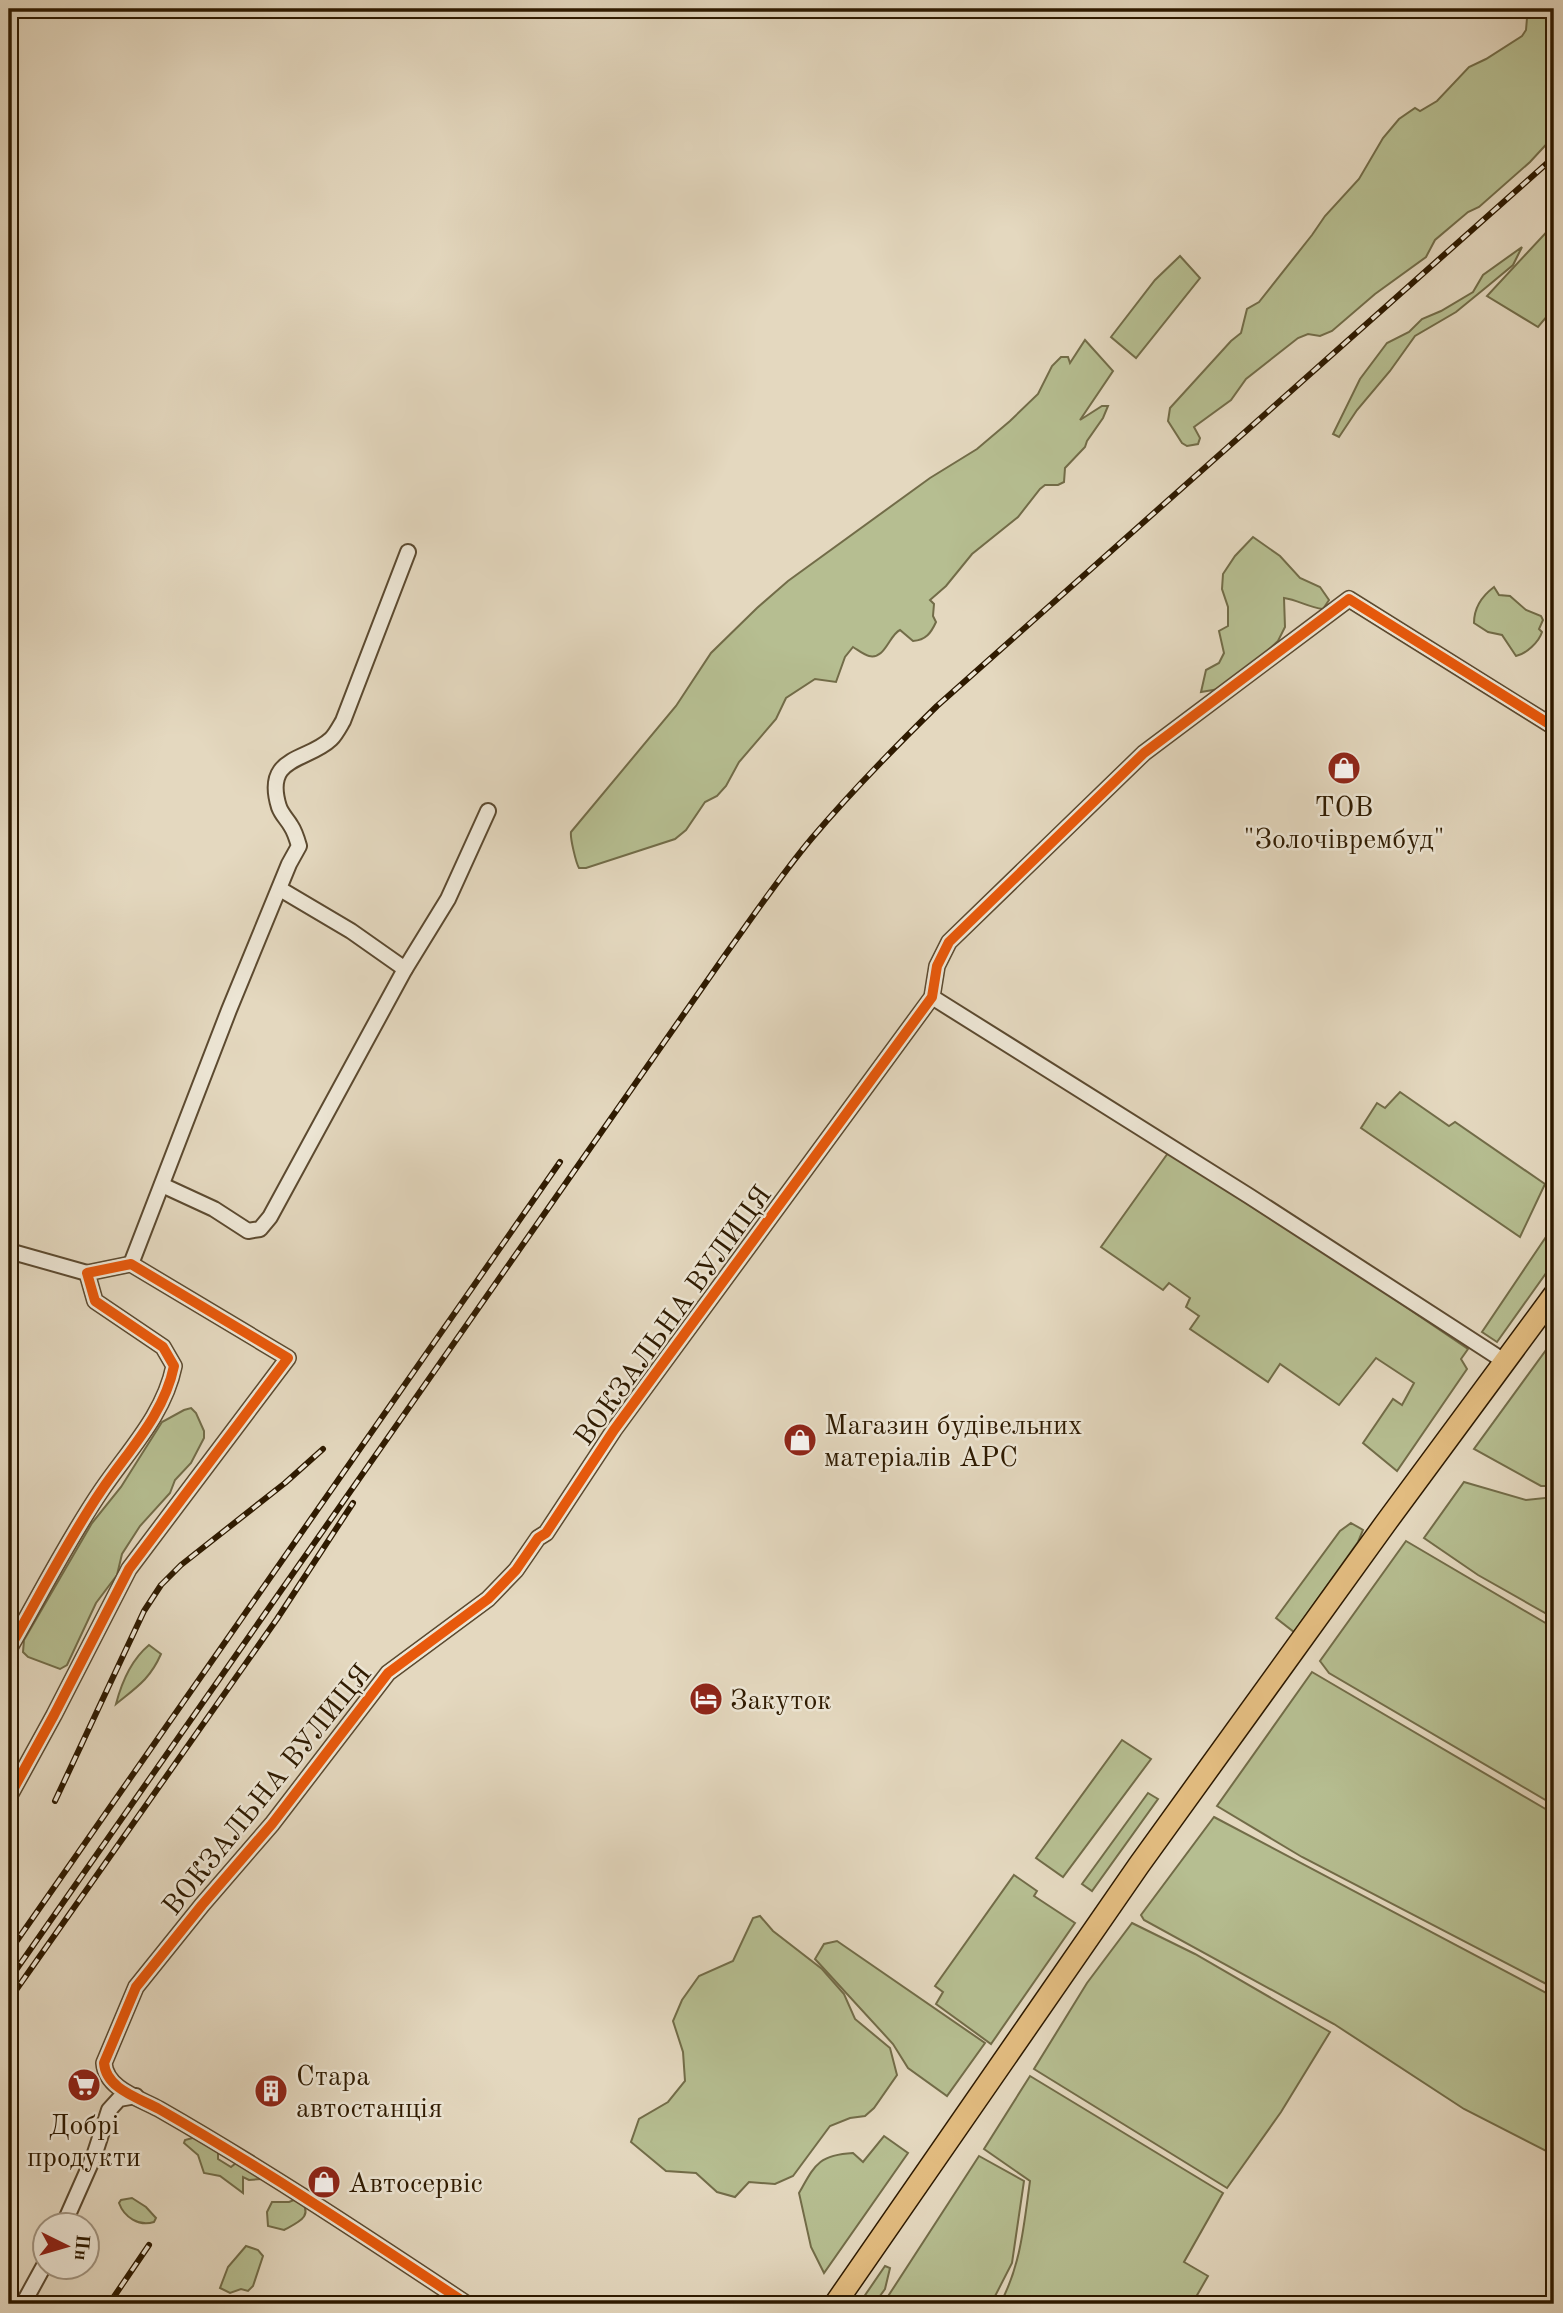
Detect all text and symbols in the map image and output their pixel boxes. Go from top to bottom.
shop icon: ТОВ "Золочіврембуд" [1325,749,1363,787]
place label: ТОВ "Золочіврембуд" [1243,795,1445,855]
street label: ВОКЗАЛЬНА ВУЛИЦЯ [571,1182,778,1452]
place label: Магазин будівельних матеріалів APC [824,1413,1083,1473]
shop icon: Магазин будівельних матеріалів APC [781,1421,819,1459]
street label: ВОКЗАЛЬНА ВУЛИЦЯ [159,1660,378,1922]
hotel icon: Закуток [687,1680,725,1718]
place label: Закуток [730,1688,831,1716]
place label: Стара автостанція [296,2064,442,2124]
supermarket icon: Добрі продукти [65,2066,103,2104]
building icon: Стара автостанція [252,2072,290,2110]
place label: Добрі продукти [27,2113,141,2173]
shop icon: Автосервіс [305,2163,343,2201]
place label: Автосервіс [348,2171,483,2199]
north arrow [32,2212,102,2282]
text: Пн [70,2233,91,2261]

